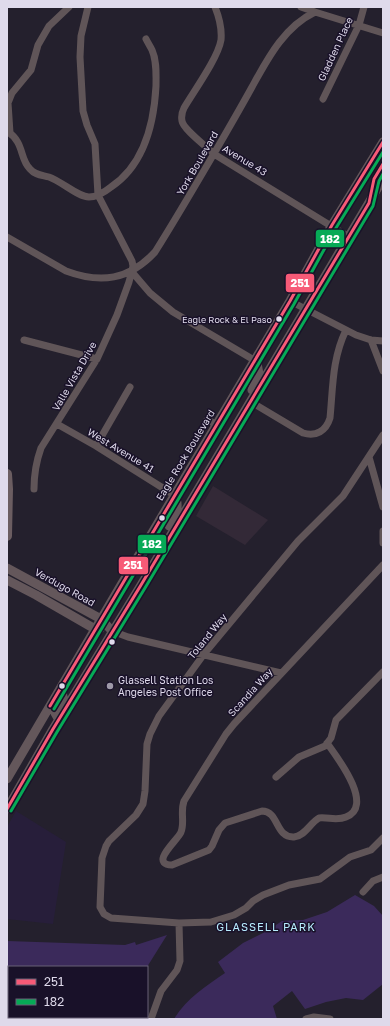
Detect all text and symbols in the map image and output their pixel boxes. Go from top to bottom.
street label: Gladden Place [315,15,355,83]
street label: York Boulevard [174,129,220,197]
street label: Avenue 43 [221,142,270,178]
line badge: 182 [315,229,345,248]
text: 182 [320,232,340,245]
line badge: 251 [285,273,315,293]
text: 251 [290,276,310,289]
place label: Eagle Rock & El Paso [182,314,272,325]
marker: Eagle Rock & El Paso [274,314,284,324]
street label: Valle Vista Drive [49,339,99,413]
street label: Eagle Rock Boulevard [153,407,217,503]
street label: West Avenue 41 [86,425,157,475]
unlabelled marker [157,513,167,523]
line badge: 182 [137,534,167,554]
text: 182 [142,537,162,550]
line badge: 251 [118,556,149,575]
text: 251 [123,558,143,571]
street label: Verdugo Road [33,565,97,609]
street label: Toland Way [185,610,229,661]
unlabelled marker [107,637,117,647]
street label: Scandia Way [225,665,275,719]
place label: Glassell Station Los Angeles Post Office [118,674,213,698]
unlabelled marker [57,681,67,691]
marker: Glassell Station Los Angeles Post Office [105,681,115,691]
district label: GLASSELL PARK [216,920,316,933]
legend [8,966,148,1018]
text: 251 [44,974,64,989]
text: 182 [44,994,64,1009]

